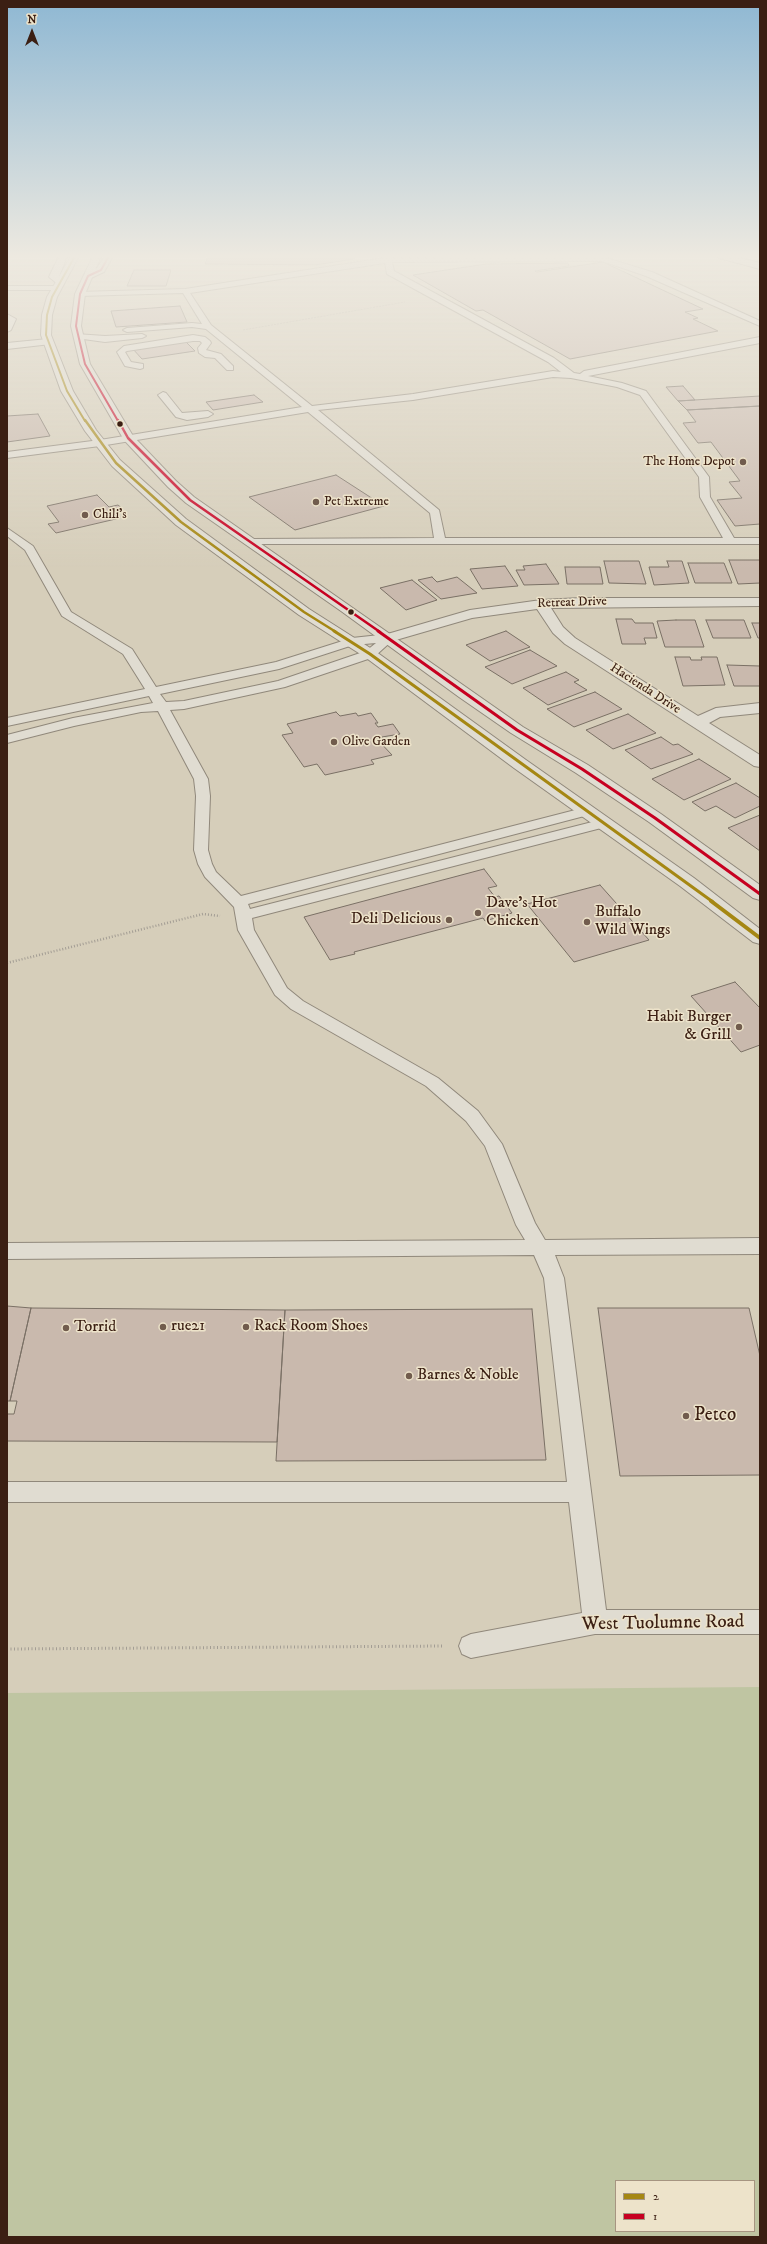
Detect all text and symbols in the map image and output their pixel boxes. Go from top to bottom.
north arrow [12,12,52,52]
text: N [27,13,37,27]
unlabelled marker [115,419,125,429]
place label: The Home Depot [643,454,735,470]
marker: The Home Depot [738,457,748,467]
place label: Pet Extreme [324,494,389,510]
marker: Pet Extreme [311,497,321,507]
place label: Chili's [93,507,127,523]
marker: Chili's [80,510,90,520]
street label: Retreat Drive [537,594,607,612]
unlabelled marker [346,607,356,617]
street label: Hacienda Drive [607,660,683,718]
place label: Olive Garden [342,734,410,750]
marker: Olive Garden [329,737,339,747]
place label: Dave's Hot Chicken [486,894,557,932]
place label: Buffalo Wild Wings [595,903,670,941]
marker: Dave's Hot Chicken [473,908,483,918]
place label: Deli Delicious [351,910,441,930]
marker: Deli Delicious [444,915,454,925]
marker: Buffalo Wild Wings [582,917,592,927]
place label: Habit Burger & Grill [646,1008,731,1046]
marker: Habit Burger & Grill [734,1022,744,1032]
place label: rue21 [171,1317,205,1337]
place label: Rack Room Shoes [254,1317,368,1337]
place label: Torrid [74,1318,116,1338]
marker: rue21 [158,1322,168,1332]
marker: Rack Room Shoes [241,1322,251,1332]
marker: Torrid [61,1323,71,1333]
place label: Barnes & Noble [417,1366,519,1386]
marker: Barnes & Noble [404,1371,414,1381]
place label: Petco [694,1405,736,1427]
marker: Petco [681,1411,691,1421]
street label: West Tuolumne Road [582,1611,744,1637]
legend [615,2180,755,2232]
text: 2 [653,2189,659,2204]
text: 1 [653,2209,657,2224]

